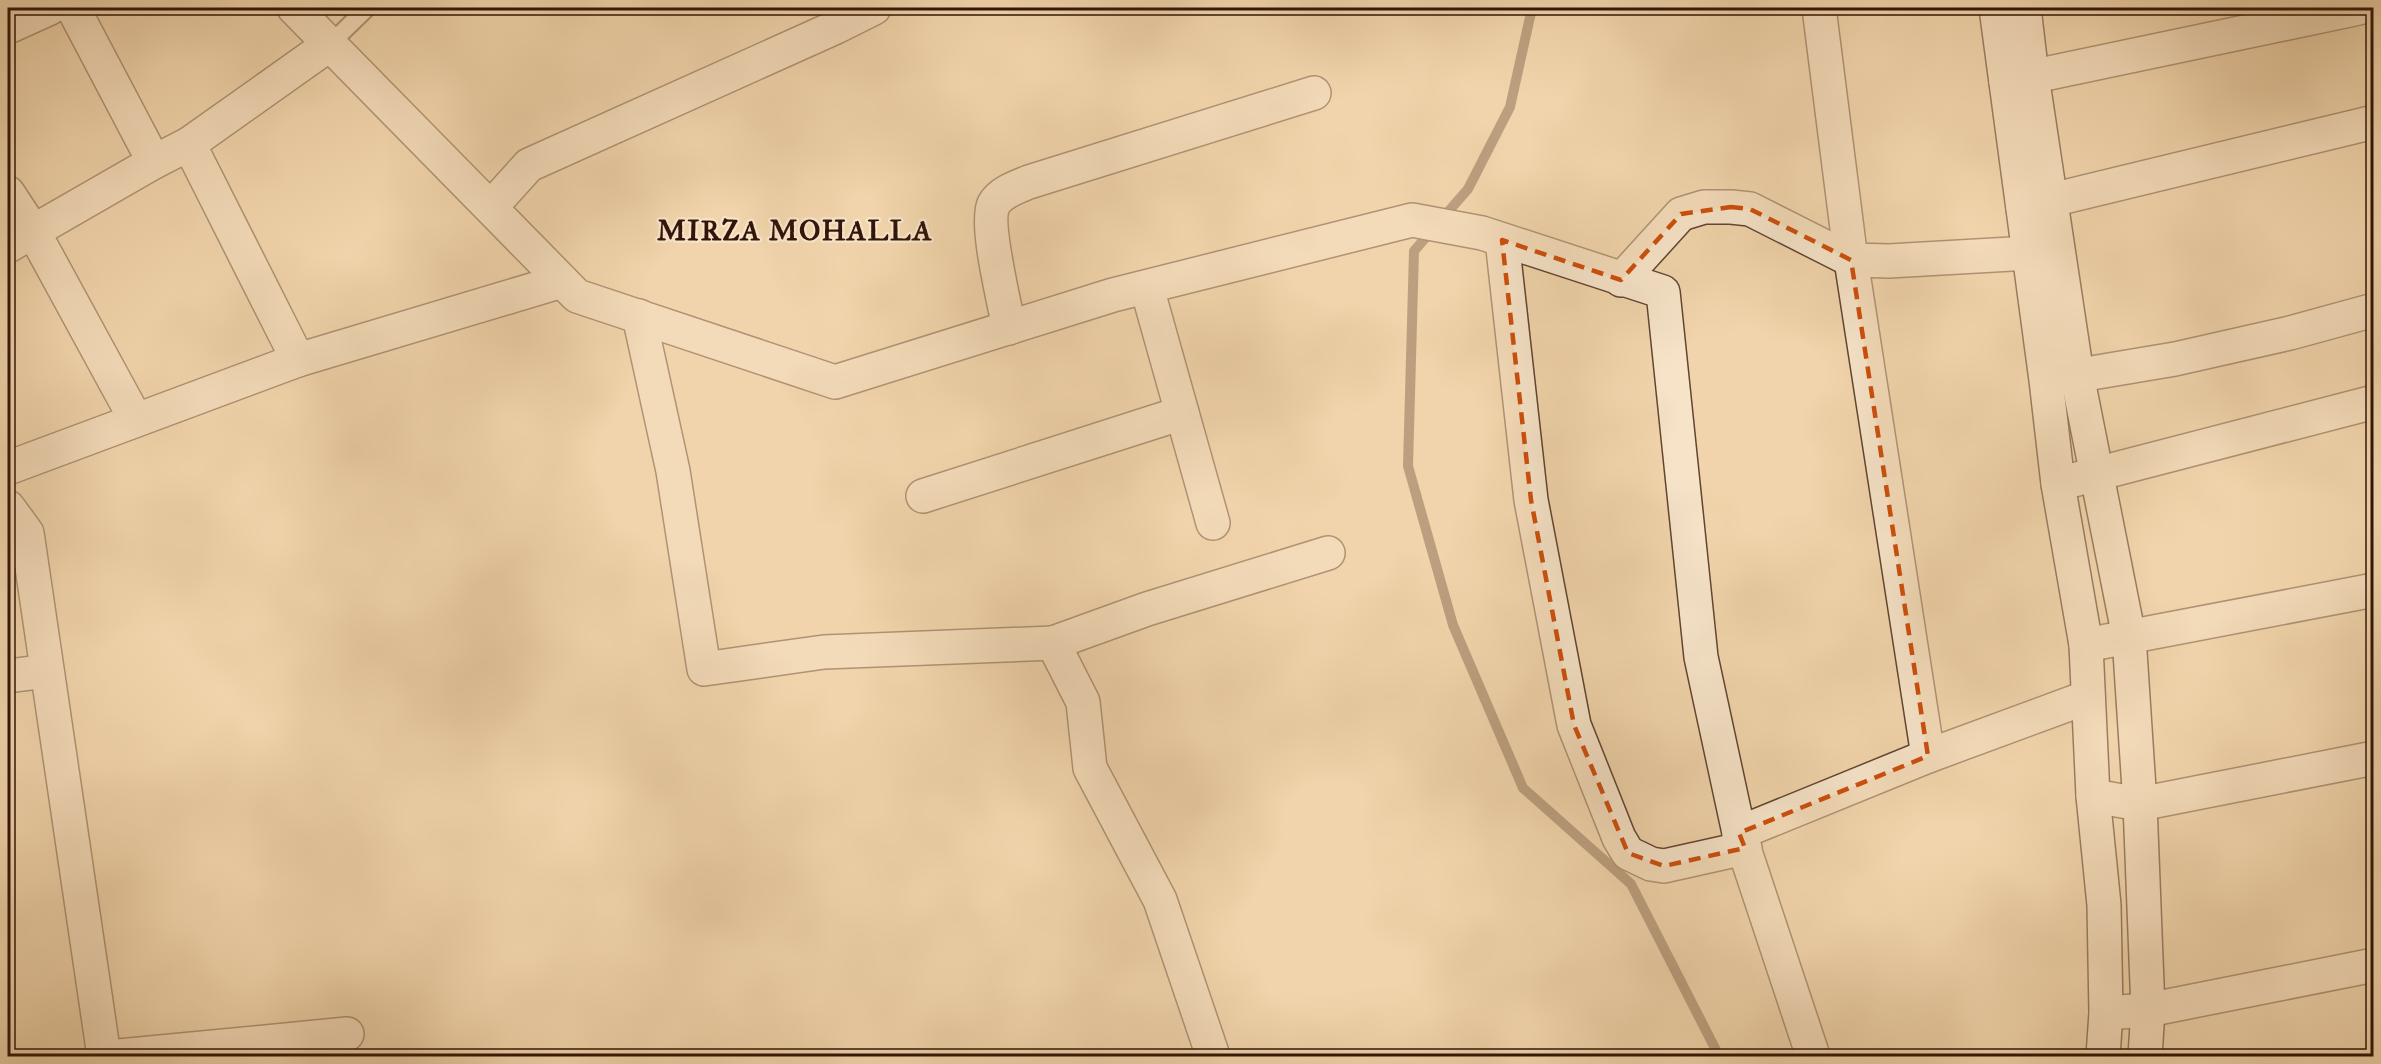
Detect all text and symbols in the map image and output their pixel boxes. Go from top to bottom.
district label: MIRZA MOHALLA [657,213,933,248]

